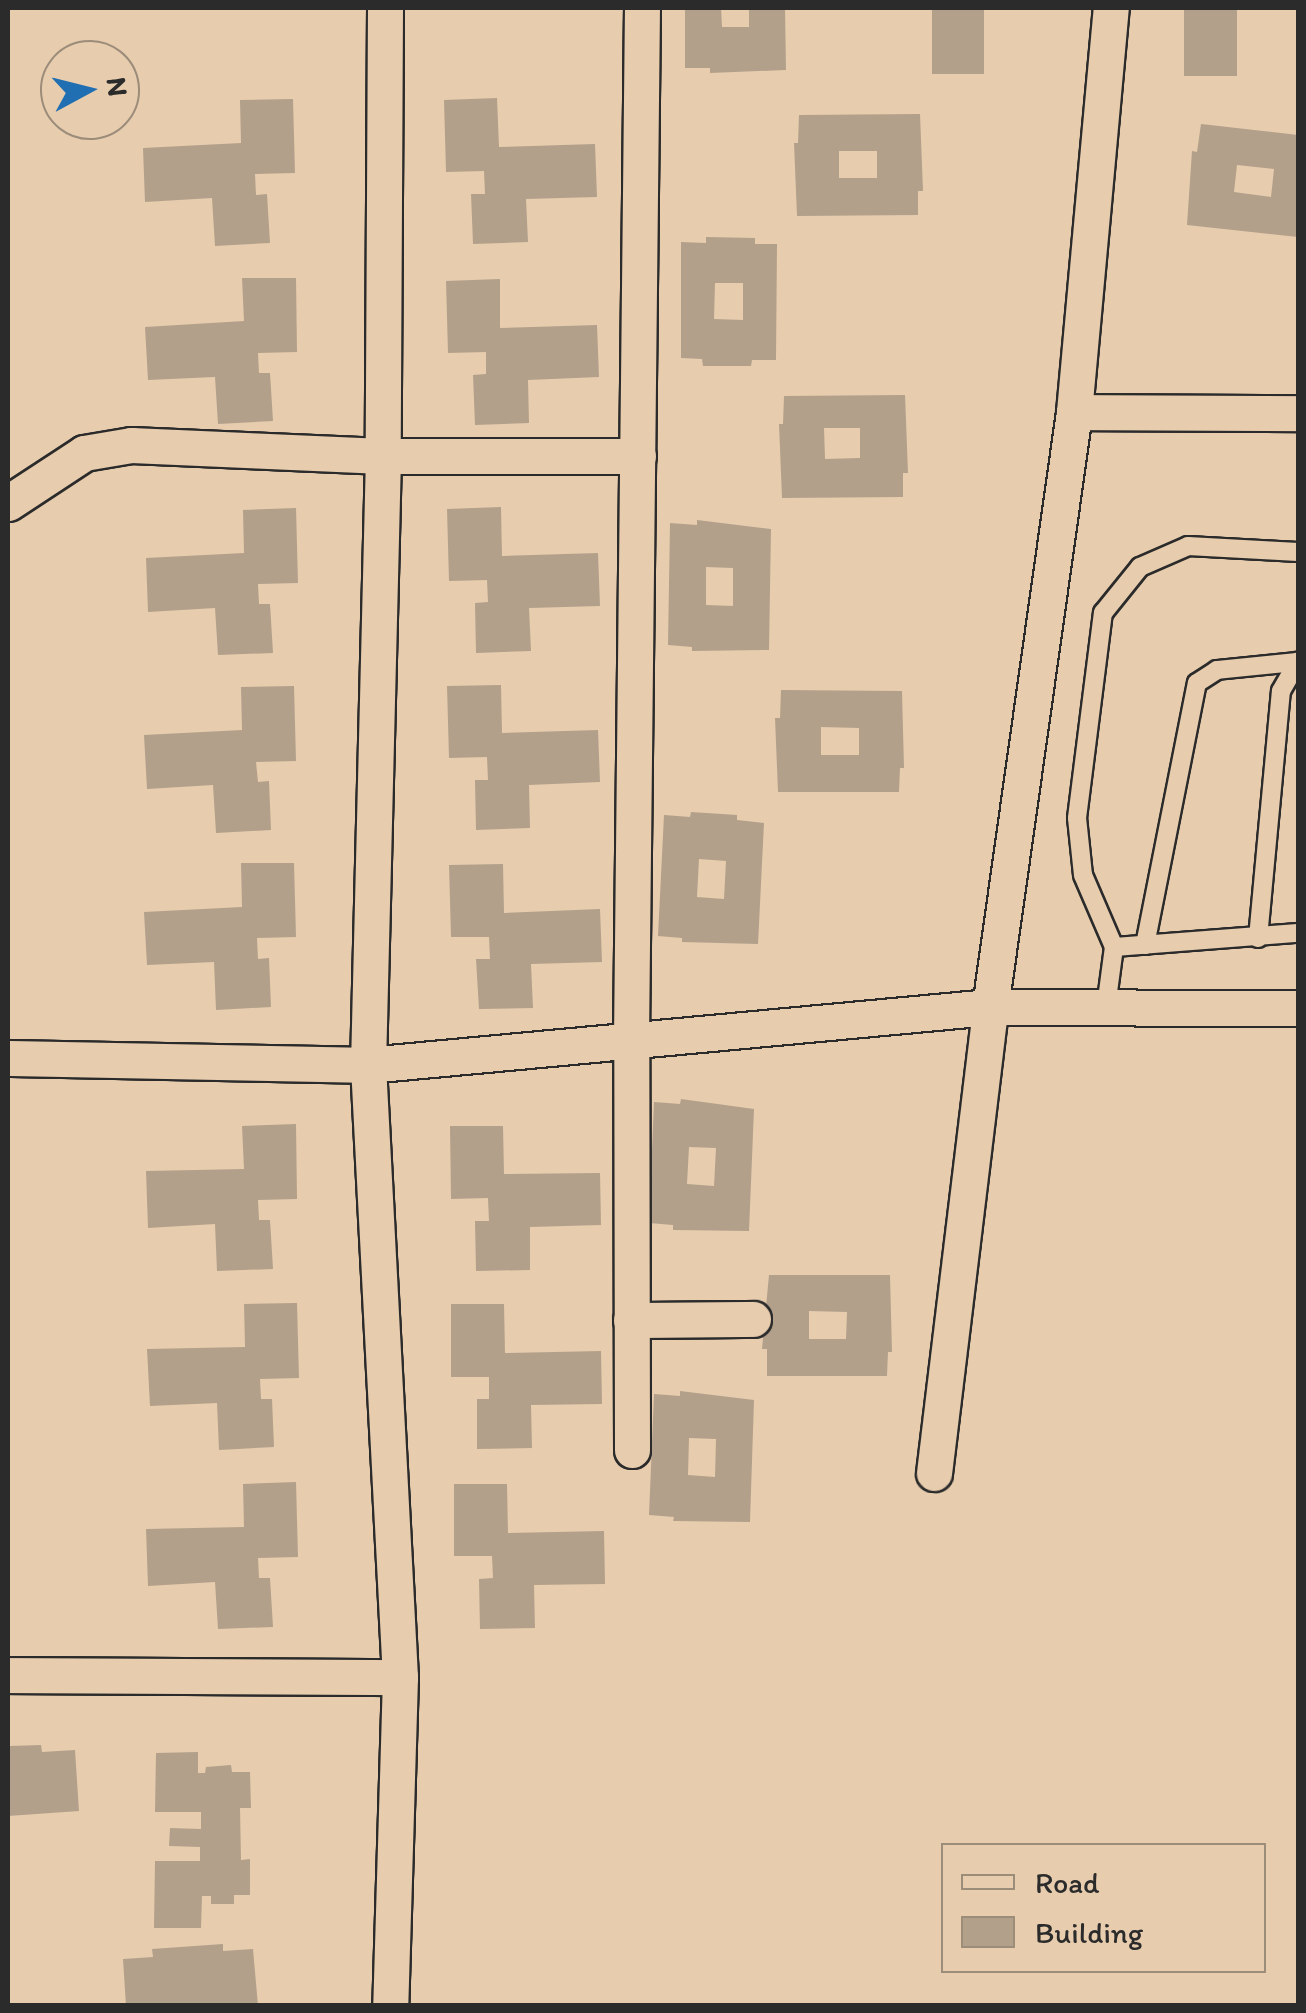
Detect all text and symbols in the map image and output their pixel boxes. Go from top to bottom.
north arrow [40,40,140,140]
text: N [100,75,136,98]
legend [941,1843,1266,1973]
text: Road [1035,1864,1100,1901]
text: Building [1035,1914,1143,1951]

